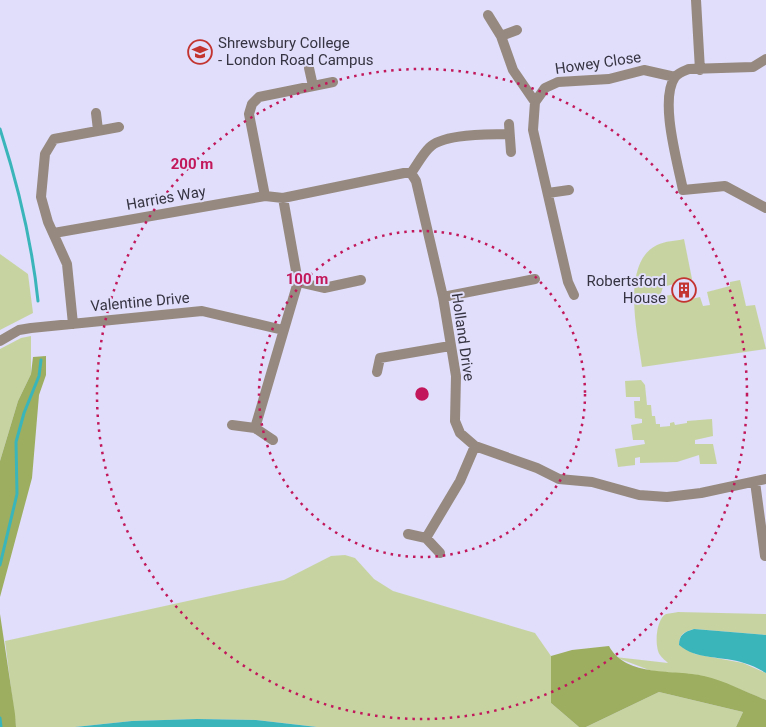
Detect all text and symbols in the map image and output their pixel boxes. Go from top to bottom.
place label: Shrewsbury College - London Road Campus [218,34,373,69]
school or university icon: Shrewsbury College - London Road Campus [187,39,213,65]
street label: Howey Close [554,48,642,78]
text: 200 m [171,155,213,173]
street label: Harries Way [125,182,207,214]
text: 100 m [286,270,328,288]
place label: Robertsford House [587,272,666,307]
building icon: Robertsford House [671,277,697,303]
street label: Valentine Drive [90,289,190,315]
street label: Holland Drive [448,292,478,382]
centre of rings [413,385,431,403]

